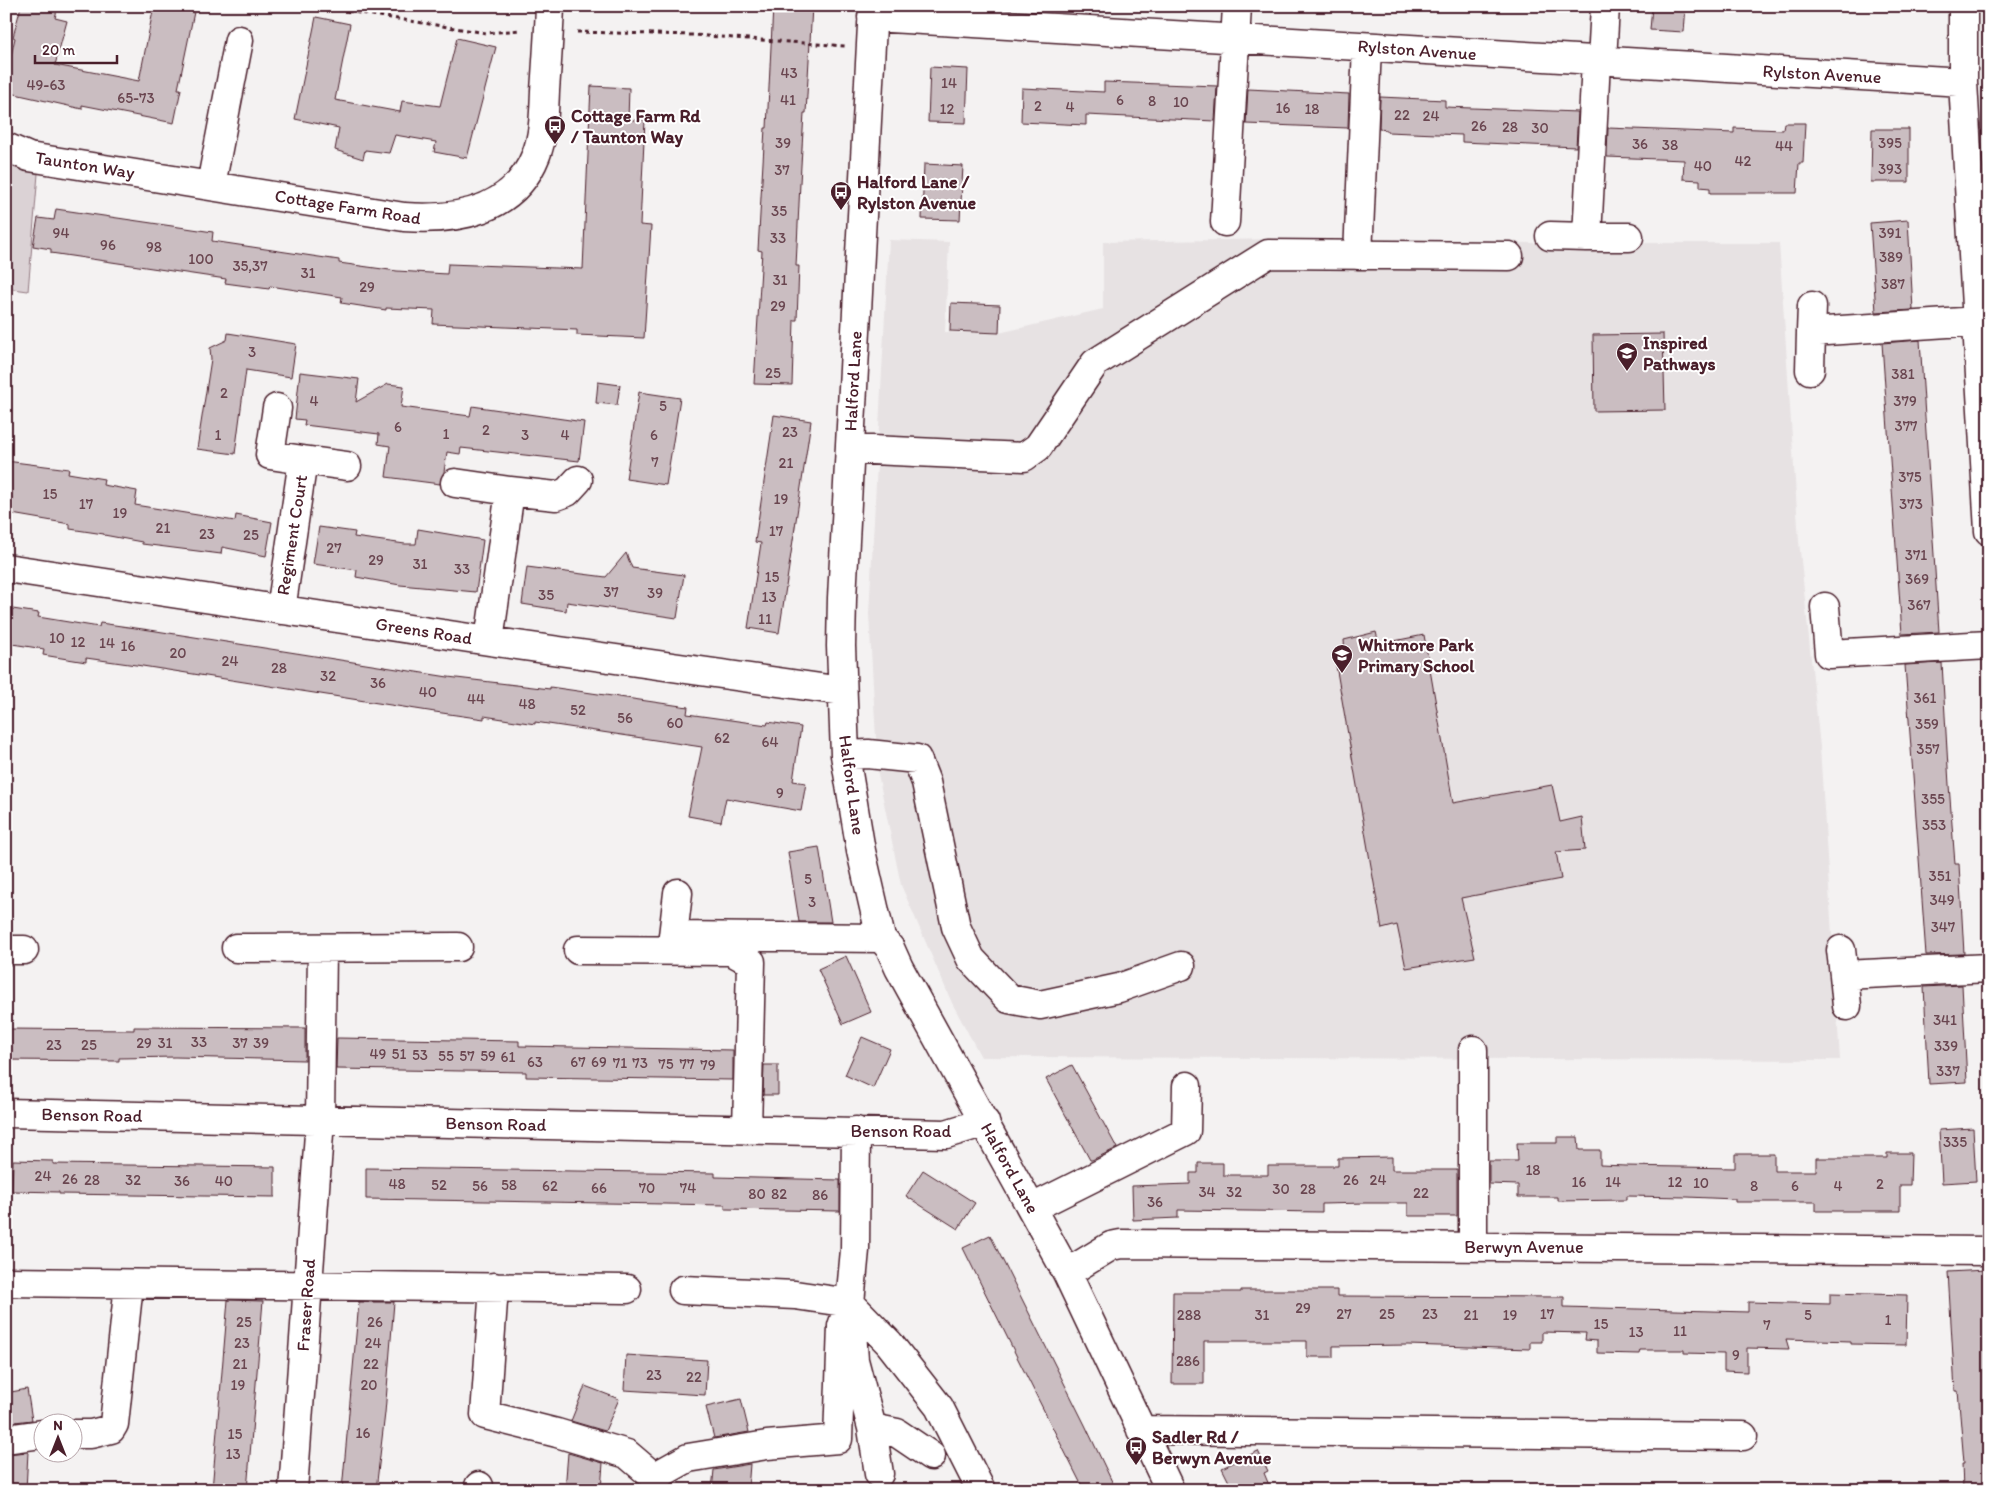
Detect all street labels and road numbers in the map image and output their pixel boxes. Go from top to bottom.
street label: Rylston Avenue [1357,35,1477,65]
street label: Rylston Avenue [1762,60,1882,88]
street label: Taunton Way [34,146,137,184]
street label: Cottage Farm Road [273,185,423,229]
street label: Halford Lane [839,330,867,432]
street label: Regiment Court [272,473,312,597]
street label: Greens Road [374,612,474,650]
street label: Halford Lane [834,734,870,836]
street label: Benson Road [41,1103,143,1127]
street label: Benson Road [445,1112,547,1136]
street label: Halford Lane [976,1119,1044,1217]
street label: Benson Road [850,1120,952,1142]
street label: Berwyn Avenue [1464,1236,1584,1258]
street label: Fraser Road [292,1258,320,1352]

